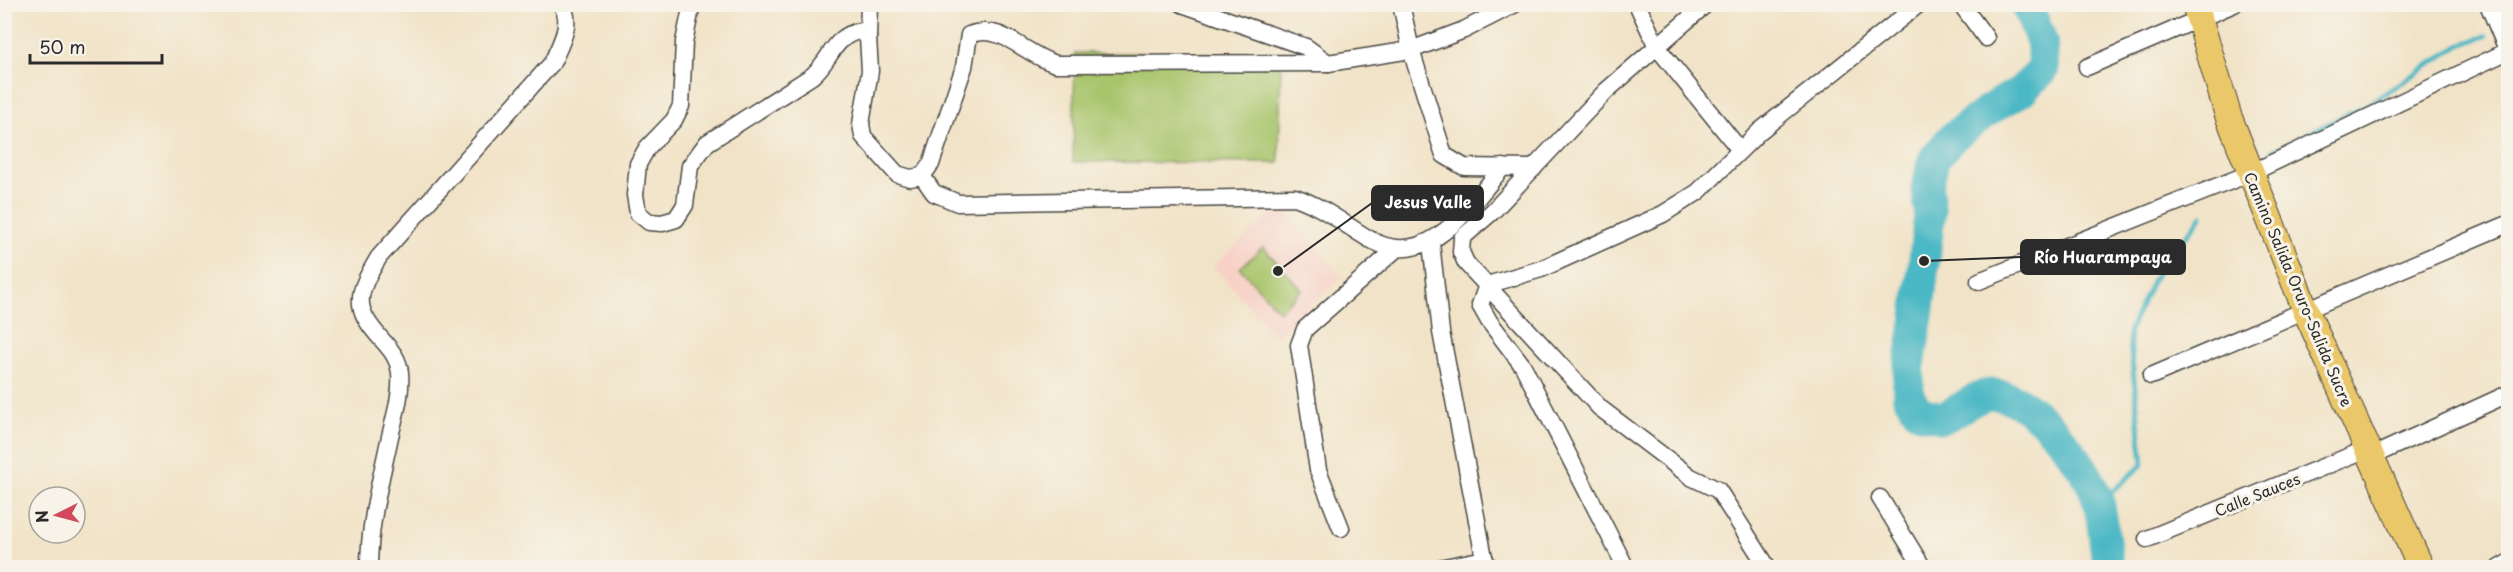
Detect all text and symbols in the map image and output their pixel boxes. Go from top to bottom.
scale bar [30,27,162,65]
text: 50 m [39,33,86,60]
street label: Camino Salida Oruro-Salida Sucre [2239,168,2359,410]
callout: Jesus Valle [1372,186,1483,220]
text: Jesus Valle [1384,189,1472,213]
callout: Río Huarampaya [2021,240,2185,274]
text: Río Huarampaya [2034,244,2173,268]
street label: Calle Sauces [2211,466,2303,522]
north arrow [27,485,87,545]
text: N [28,509,54,524]

